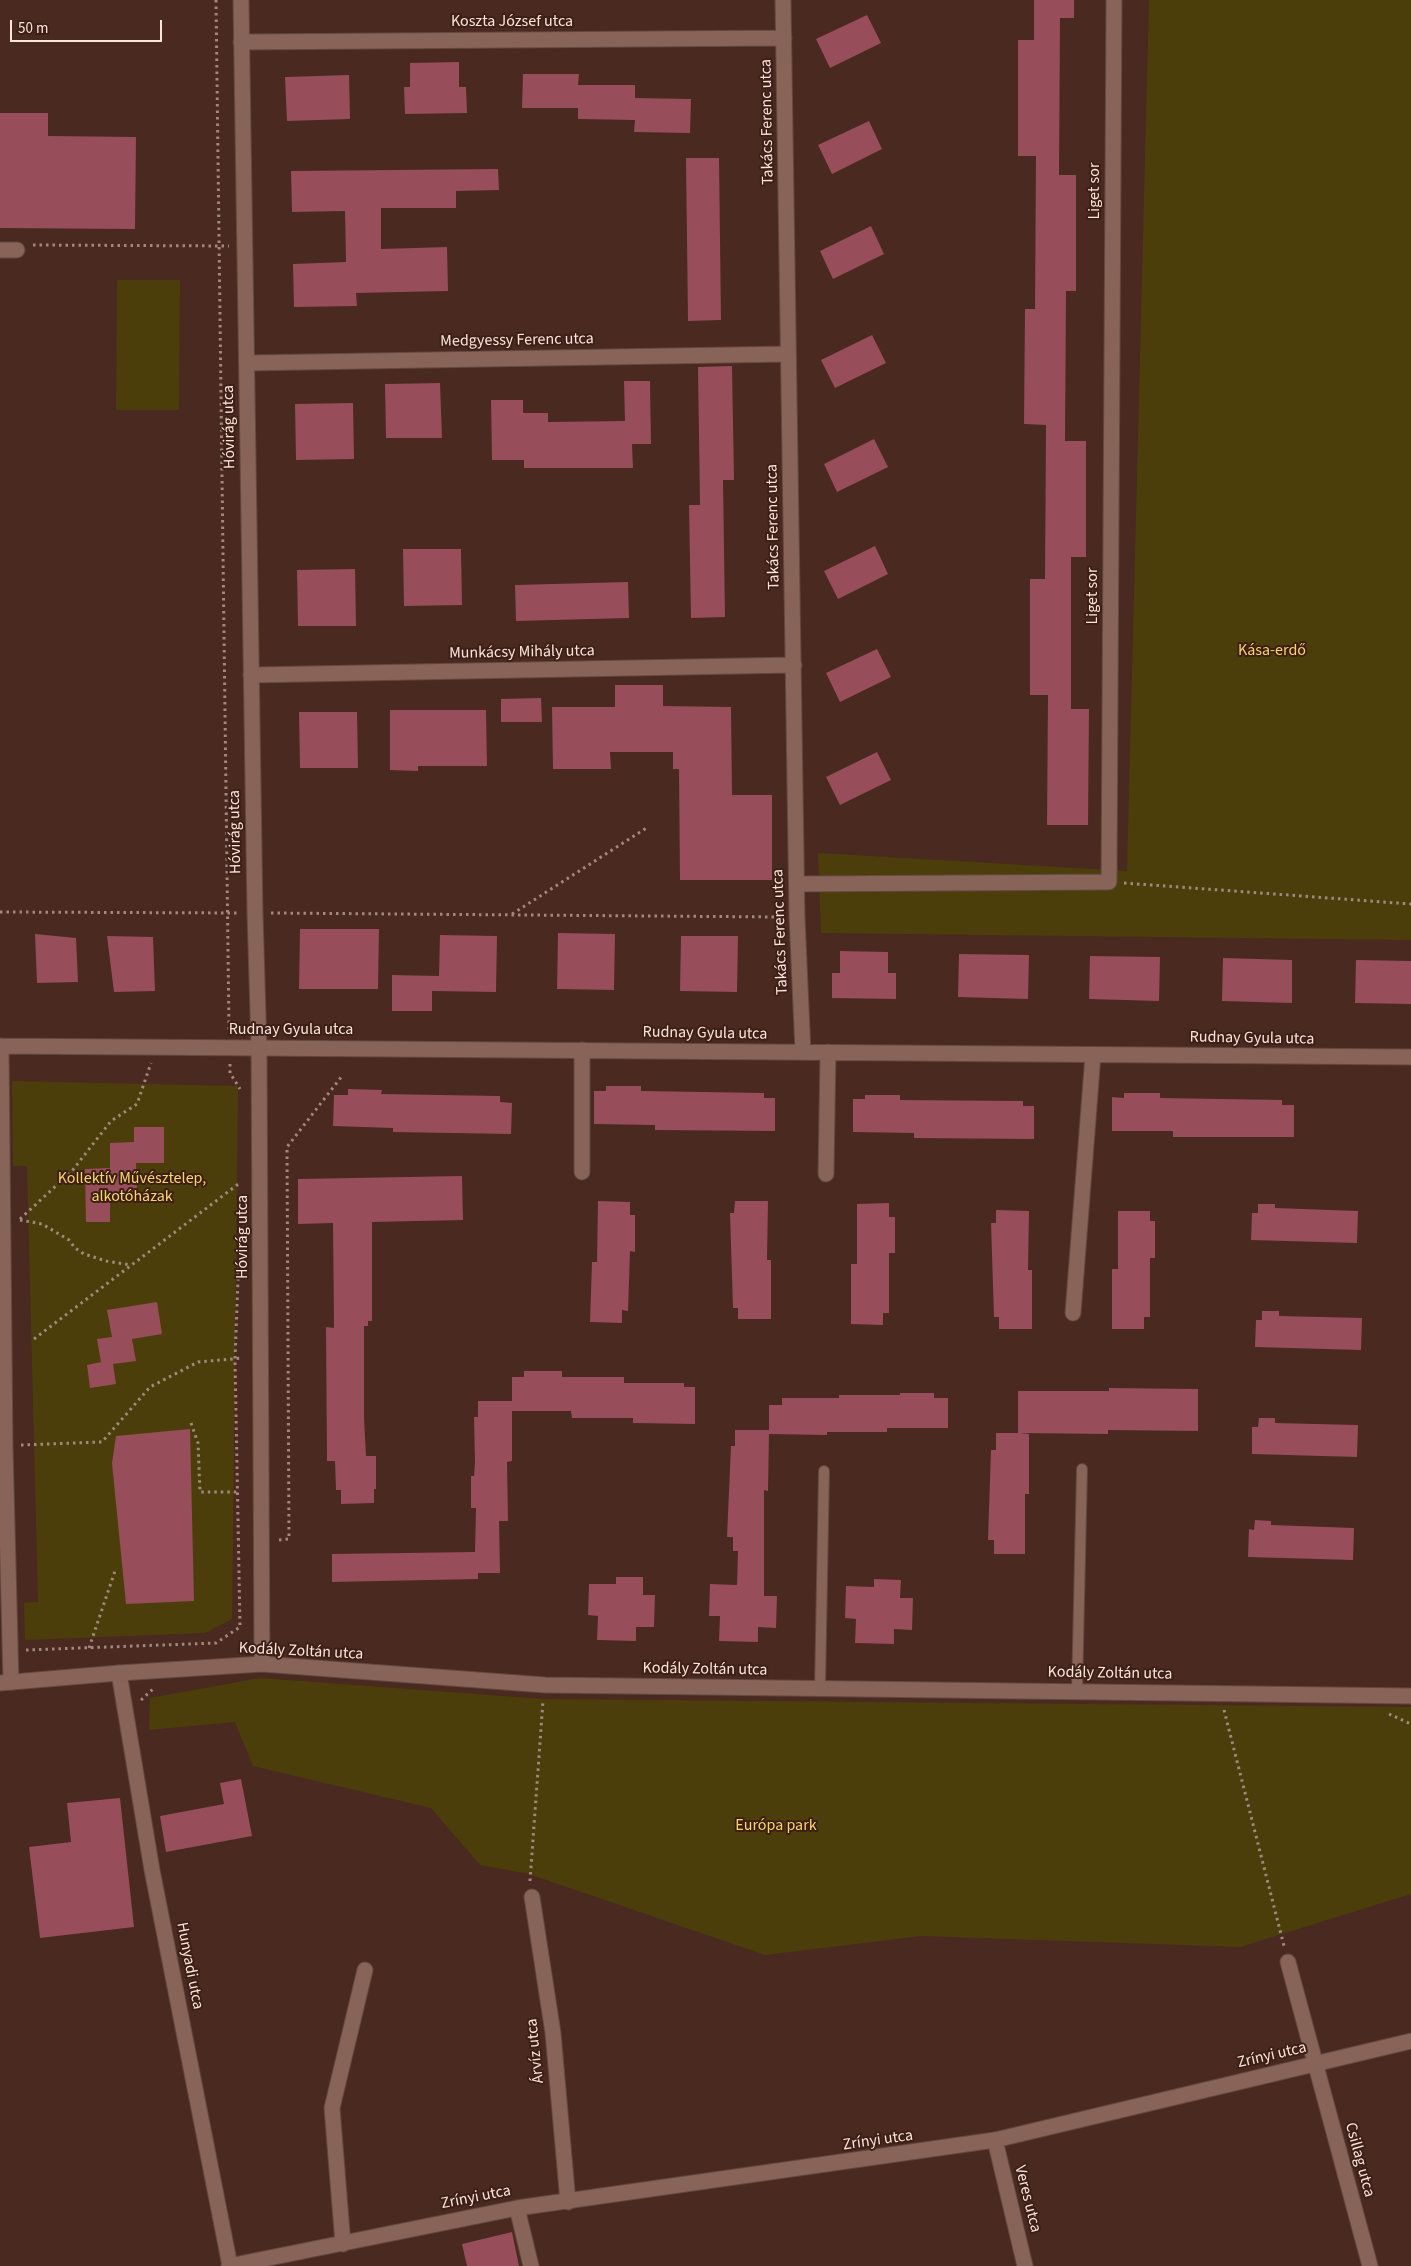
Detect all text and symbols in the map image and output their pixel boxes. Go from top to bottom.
scale bar [12,10,165,42]
street label: Koszta József utca [451,12,573,32]
text: 50 m [18,18,48,39]
street label: Takács Ferenc utca [757,59,779,185]
street label: Liget sor [1085,163,1105,219]
street label: Medgyessy Ferenc utca [440,330,594,352]
street label: Hóvirág utca [220,385,240,469]
street label: Takács Ferenc utca [763,464,785,590]
street label: Liget sor [1083,568,1103,624]
park label: Kása-erdő [1238,641,1306,661]
street label: Munkácsy Mihály utca [449,642,595,664]
street label: Hóvirág utca [226,790,246,874]
street label: Takács Ferenc utca [769,869,793,995]
street label: Rudnay Gyula utca [229,1020,353,1040]
street label: Rudnay Gyula utca [643,1023,767,1045]
street label: Rudnay Gyula utca [1190,1028,1314,1050]
park label: Kollektív Művésztelep, alkotóházak [58,1169,206,1207]
street label: Hóvirág utca [233,1195,253,1279]
street label: Kodály Zoltán utca [238,1639,364,1665]
street label: Kodály Zoltán utca [642,1659,768,1681]
street label: Kodály Zoltán utca [1047,1663,1173,1685]
park label: Európa park [735,1816,817,1836]
street label: Hunyadi utca [171,1921,207,2011]
street label: Árvíz utca [523,2018,549,2084]
street label: Zrínyi utca [1235,2039,1309,2073]
street label: Csillag utca [1340,2121,1378,2199]
street label: Zrínyi utca [842,2127,914,2155]
street label: Veres utca [1009,2164,1045,2234]
street label: Zrínyi utca [440,2182,512,2214]

